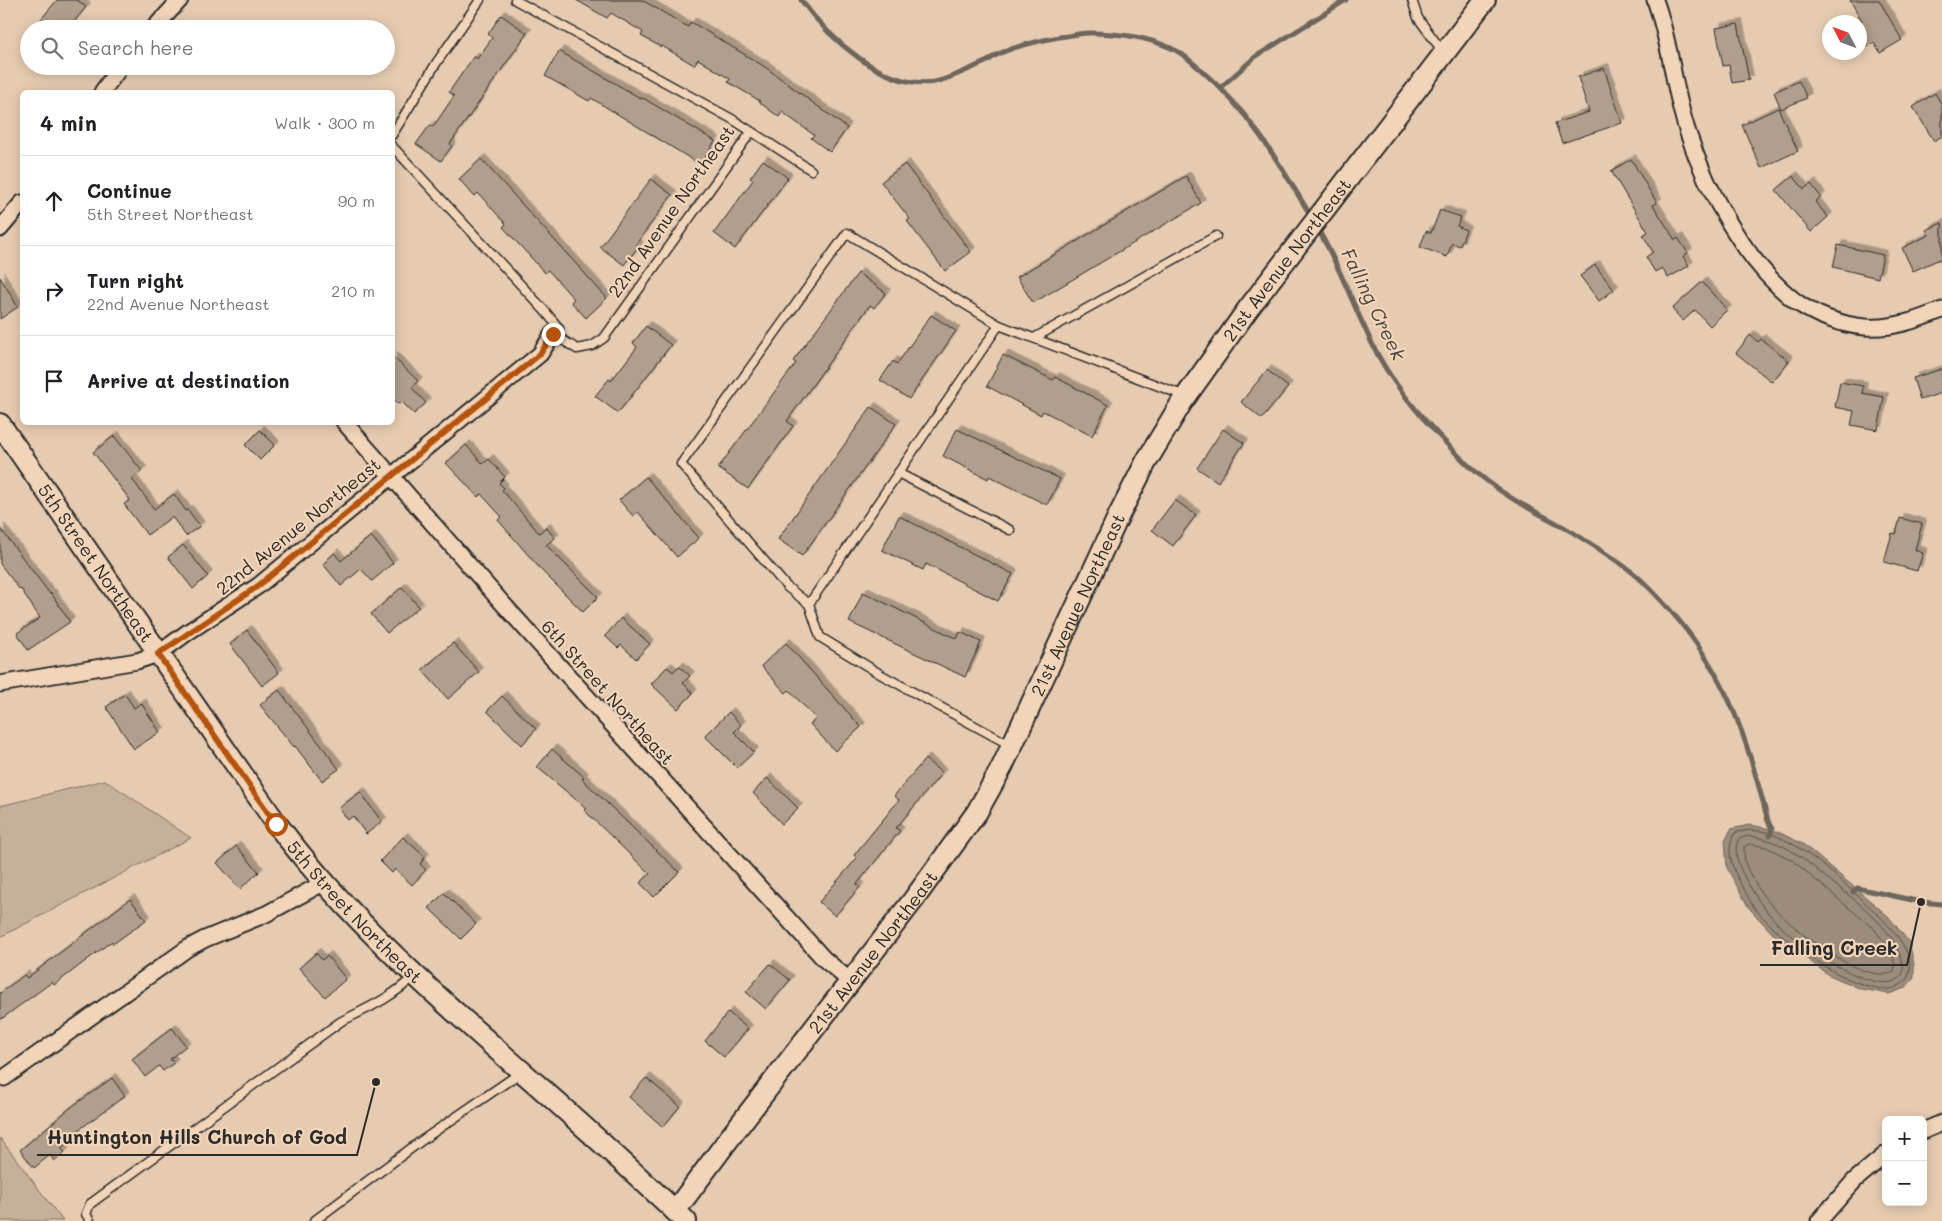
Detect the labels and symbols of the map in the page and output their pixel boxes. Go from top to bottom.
north arrow [1822,15,1867,60]
street label: 22nd Avenue Northeast [602,120,740,302]
street label: 21st Avenue Northeast [1217,173,1356,346]
water label: Falling Creek [1336,244,1412,365]
route end [542,323,565,346]
street label: 22nd Avenue Northeast [211,452,385,600]
street label: 5th Street Northeast [33,479,159,647]
street label: 21st Avenue Northeast [1025,509,1130,700]
street label: 6th Street Northeast [536,614,680,770]
route start [265,813,288,836]
street label: 5th Street Northeast [282,835,428,988]
street label: 21st Avenue Northeast [803,866,943,1038]
callout: Falling Creek [1760,931,1907,965]
text: Falling Creek [1771,935,1897,960]
callout: Huntington Hills Church of God [37,1121,357,1155]
text: Huntington Hills Church of God [47,1124,347,1149]

